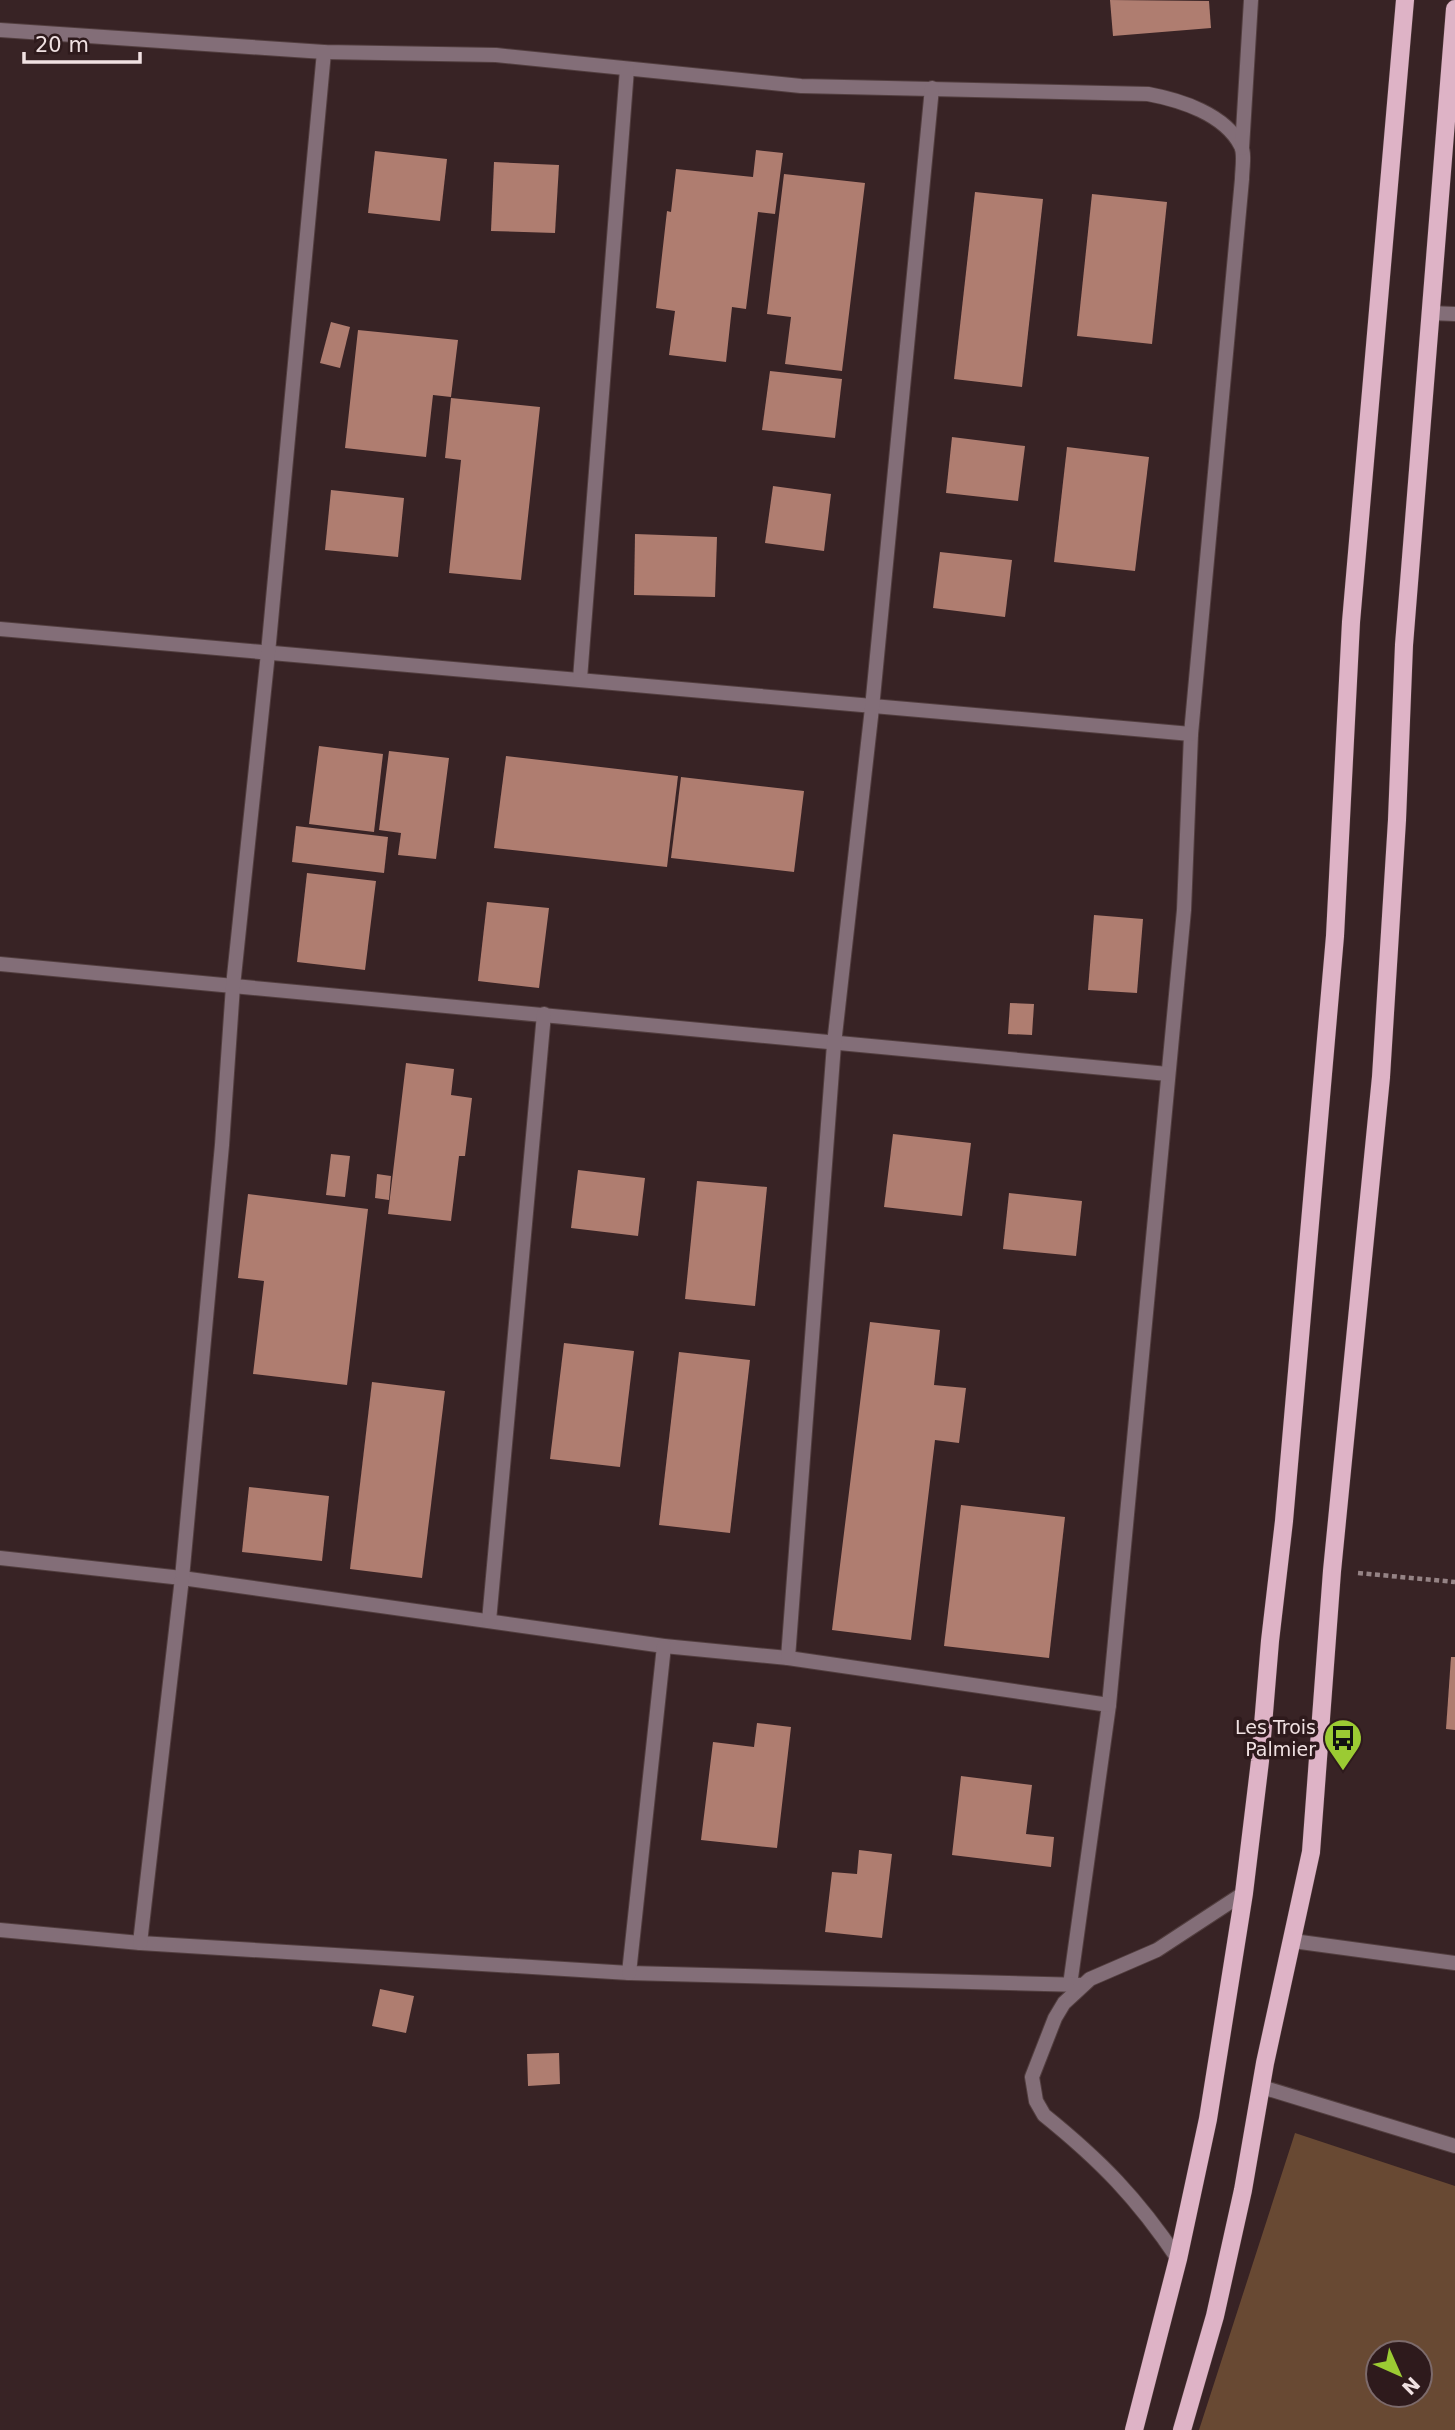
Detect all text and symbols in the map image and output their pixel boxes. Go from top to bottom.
scale bar [24,21,140,65]
text: 20 m [35,33,89,57]
place label: Les Trois Palmier [1235,1716,1316,1760]
bus stop icon: Les Trois Palmier [1322,1717,1364,1772]
north arrow [1364,2339,1434,2409]
text: N [1398,2373,1424,2399]

